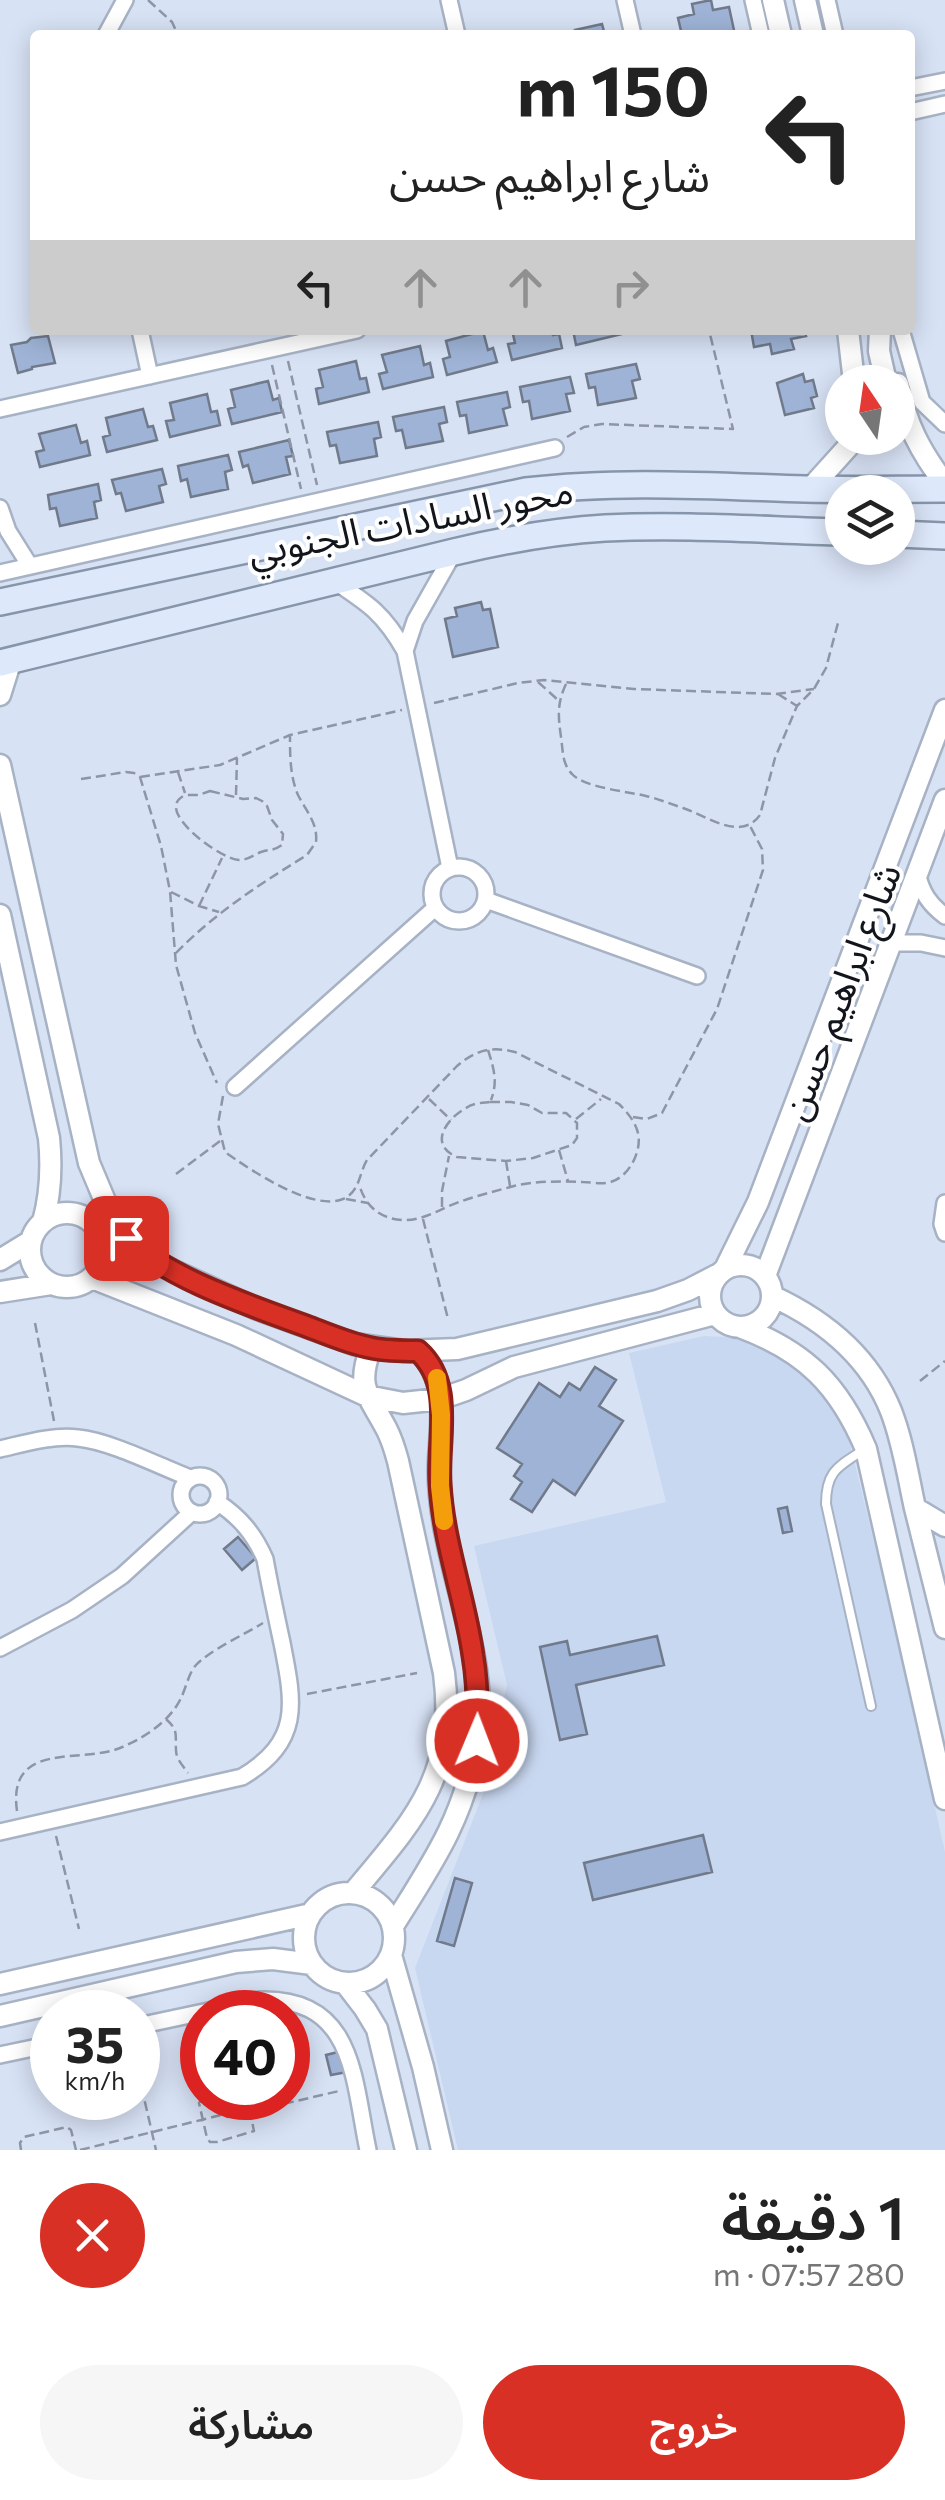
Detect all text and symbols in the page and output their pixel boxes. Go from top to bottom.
text: 150 m [517,45,710,130]
icon: left [745,70,875,200]
text: شارع ابراهيم حسن [389,146,710,201]
icon: left [288,260,343,315]
icon: ahead [393,260,448,315]
icon: ahead [498,260,553,315]
icon: right [603,260,658,315]
north arrow [825,365,915,455]
map controls [825,365,915,565]
street label: محور السادات الجنوبي [244,464,578,581]
button: layers [825,475,915,565]
street label: شارع ابراهيم حسن [769,856,917,1129]
pin [84,1196,169,1281]
icon: arrive [99,1211,154,1266]
position arrow [425,1689,529,1793]
speed limit sign: 40 [180,1990,310,2120]
text: 35 [66,2012,124,2073]
text: km/h [65,2065,125,2095]
text: 1 دقيقة [721,2179,905,2252]
button: close [40,2183,145,2288]
text: 280 m · 07:57 [713,2253,905,2293]
button: مشاركة [40,2365,463,2480]
button: خروج [483,2365,905,2480]

